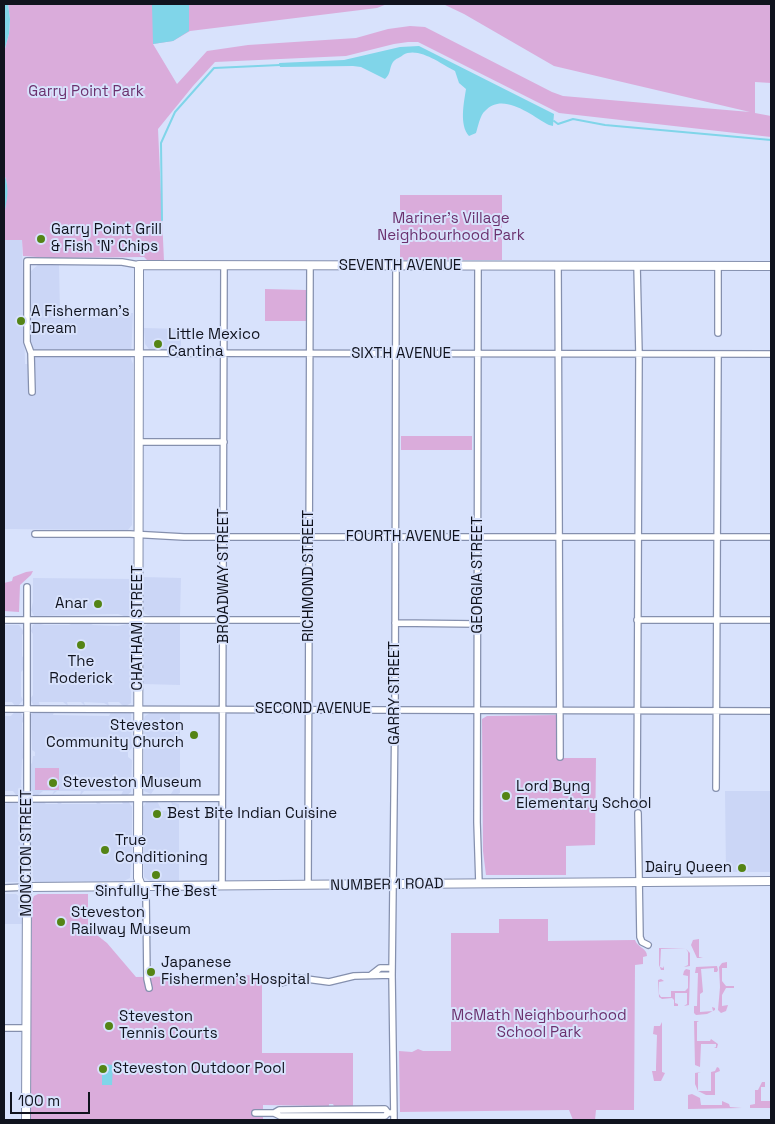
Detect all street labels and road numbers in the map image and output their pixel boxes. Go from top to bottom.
street label: SEVENTH AVENUE [339,257,461,275]
street label: SIXTH AVENUE [351,345,451,363]
street label: BROADWAY STREET [215,508,233,644]
street label: RICHMOND STREET [300,510,318,642]
street label: GEORGIA STREET [469,516,487,634]
street label: FOURTH AVENUE [346,528,460,546]
street label: CHATHAM STREET [129,565,147,691]
street label: GARRY STREET [386,641,404,745]
street label: SECOND AVENUE [255,700,371,718]
street label: MONCTON STREET [18,789,36,917]
street label: NUMBER 1 ROAD [330,875,444,895]

